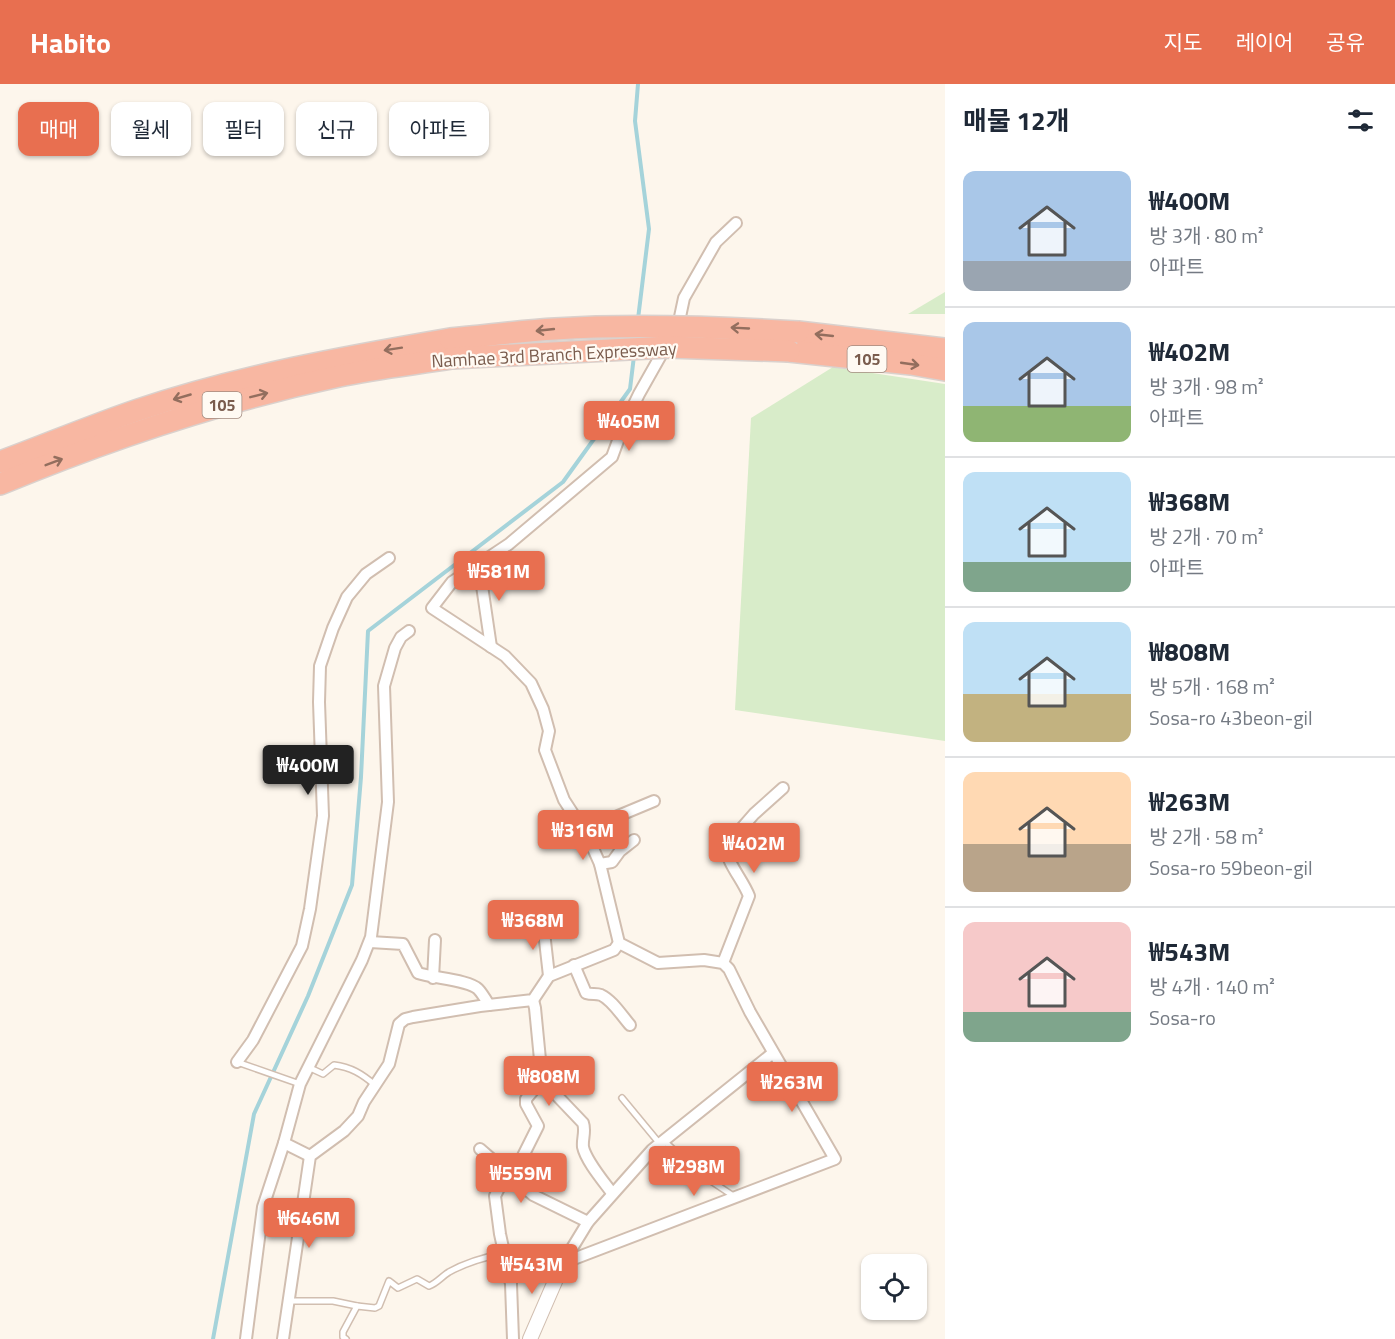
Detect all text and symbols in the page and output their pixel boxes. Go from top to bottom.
text: Habito [30,21,111,64]
text: 지도 [1164,26,1202,58]
text: 레이어 [1235,26,1293,58]
text: 공유 [1326,26,1365,58]
text: 매물 12개 [963,101,1070,140]
chip: 매매 [18,102,99,156]
chip: 월세 [111,102,191,156]
chip: 필터 [203,102,284,156]
chip: 신규 [296,102,377,156]
chip: 아파트 [389,102,489,156]
icon: filters [1344,104,1377,137]
text: ₩400M [1149,181,1230,220]
icon: home [1011,195,1083,267]
text: 방 3개 · 80 m² [1149,220,1264,251]
text: 아파트 [1149,251,1204,282]
one-way arrow [731,323,751,334]
one-way arrow [536,325,556,336]
one-way arrow [815,329,835,340]
text: ₩402M [1149,332,1230,371]
street label: Namhae 3rd Branch Expressway [431,335,678,374]
one-way arrow [383,344,403,355]
road number: 105 [848,346,886,372]
icon: home [1011,346,1083,418]
one-way arrow [899,358,919,369]
text: 방 3개 · 98 m² [1149,371,1264,402]
one-way arrow [250,388,269,400]
one-way arrow [173,392,192,403]
road number: 105 [202,392,242,418]
pin: ₩405M [587,401,671,452]
text: 아파트 [1149,402,1204,433]
text: ₩405M [598,405,660,436]
one-way arrow [44,456,63,467]
text: ₩368M [1149,482,1230,521]
icon: home [1011,496,1083,568]
text: 방 2개 · 70 m² [1149,521,1264,552]
pin: ₩581M [457,551,541,602]
text: 아파트 [1149,552,1204,583]
text: ₩581M [468,555,530,586]
text: ₩808M [1149,632,1230,671]
icon: home [1011,646,1083,718]
text: 방 5개 · 168 m² [1149,671,1275,702]
text: Sosa-ro 43beon-gil [1149,702,1313,733]
pin: ₩400M [266,745,350,796]
text: ₩400M [277,749,339,780]
text: ₩263M [1149,782,1230,821]
icon: home [1011,796,1083,868]
pin: ₩316M [541,810,625,861]
text: ₩316M [552,814,614,845]
text: 방 2개 · 58 m² [1149,821,1264,852]
pin: ₩402M [712,823,796,874]
text: ₩402M [723,827,785,858]
text: Sosa-ro 59beon-gil [1149,852,1313,883]
pin: ₩368M [491,900,575,951]
text: ₩368M [502,904,564,935]
text: ₩543M [1149,932,1230,971]
icon: home [1011,946,1083,1018]
text: 방 4개 · 140 m² [1149,971,1275,1002]
text: Sosa-ro [1149,1002,1216,1033]
pin: ₩808M [507,1056,591,1107]
text: ₩808M [518,1060,580,1091]
pin: ₩263M [750,1062,834,1113]
text: ₩263M [761,1066,823,1097]
pin: ₩298M [652,1146,736,1197]
text: ₩298M [663,1150,725,1181]
pin: ₩559M [479,1153,563,1204]
text: ₩559M [490,1157,552,1188]
pin: ₩646M [267,1198,351,1249]
text: ₩646M [278,1202,340,1233]
pin: ₩543M [490,1244,574,1295]
text: ₩543M [501,1248,563,1279]
map controls [861,1254,927,1320]
button: locate [861,1254,927,1320]

